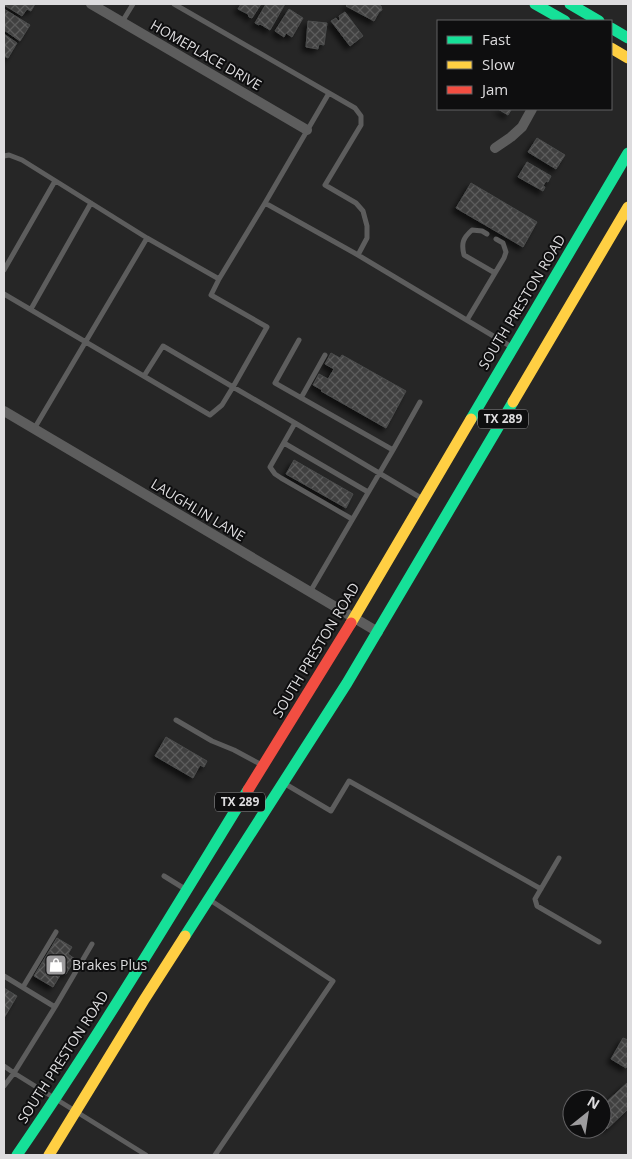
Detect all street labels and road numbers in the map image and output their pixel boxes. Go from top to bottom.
street label: HOMEPLACE DRIVE [147,15,265,94]
street label: SOUTH PRESTON ROAD [474,231,569,373]
road number: TX 289 [478,409,528,428]
street label: LAUGHLIN LANE [148,474,249,545]
street label: SOUTH PRESTON ROAD [268,579,363,721]
road number: TX 289 [215,792,265,812]
street label: SOUTH PRESTON ROAD [13,987,113,1127]

